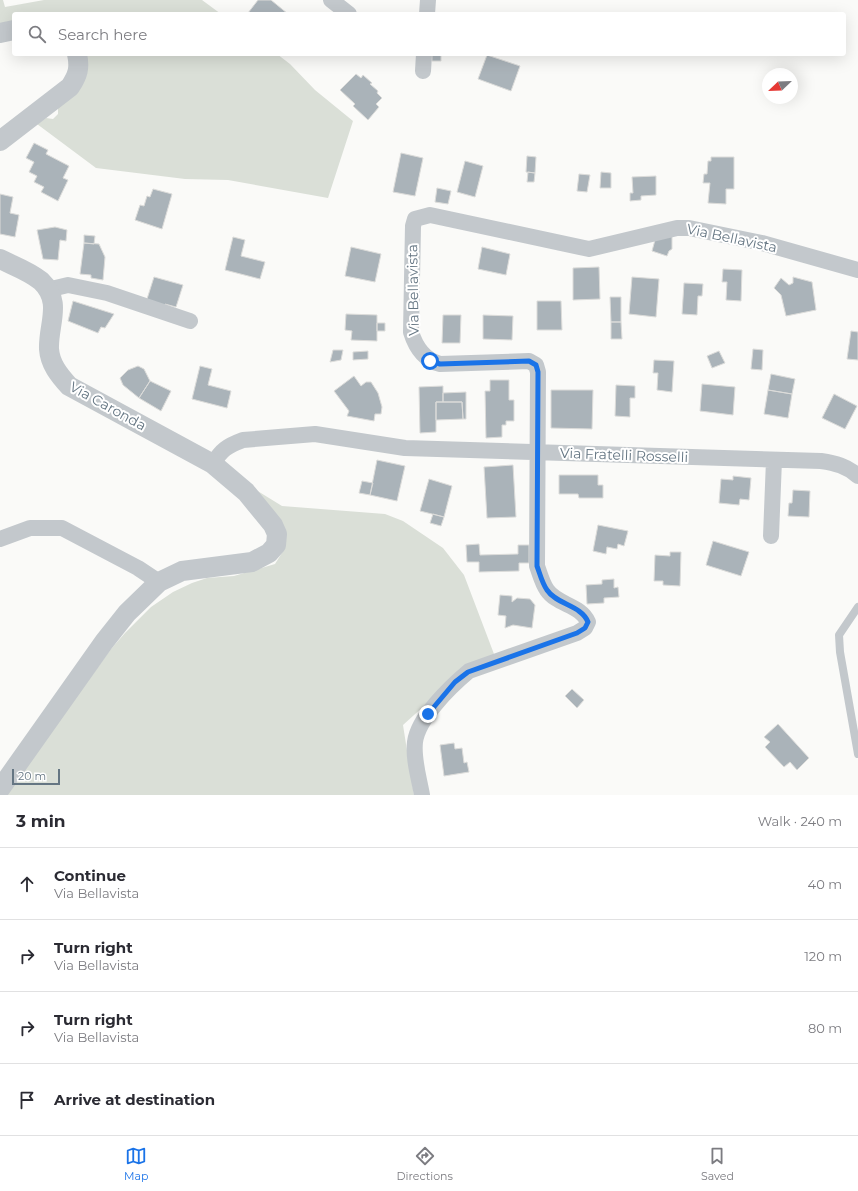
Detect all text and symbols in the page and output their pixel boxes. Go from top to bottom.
search box [12,12,846,56]
icon: search [26,23,48,45]
text: Search here [58,25,147,44]
north arrow [762,68,798,104]
street label: Via Bellavista [685,220,779,256]
street label: Via Bellavista [403,244,423,336]
route start [421,352,439,370]
street label: Via Caronda [67,378,149,434]
street label: Via Fratelli Rosselli [560,444,688,466]
route end [419,705,437,723]
scale bar [12,767,60,786]
text: 20 m [18,769,46,783]
text: 3 min [16,811,66,831]
text: Walk · 240 m [758,813,842,829]
text: Continue [54,866,126,885]
icon: ahead [16,873,38,895]
text: 40 m [808,876,842,892]
text: Via Bellavista [54,885,139,901]
text: Turn right [54,938,133,957]
icon: right [16,945,38,967]
text: 120 m [804,948,842,964]
text: Via Bellavista [54,957,139,973]
text: Turn right [54,1010,133,1029]
icon: right [16,1017,38,1039]
text: 80 m [808,1020,842,1036]
text: Via Bellavista [54,1029,139,1045]
icon: arrive [16,1089,38,1111]
text: Arrive at destination [54,1090,215,1109]
tab: Map [124,1145,148,1183]
tab: Directions [397,1145,453,1183]
tab: Saved [701,1145,734,1183]

